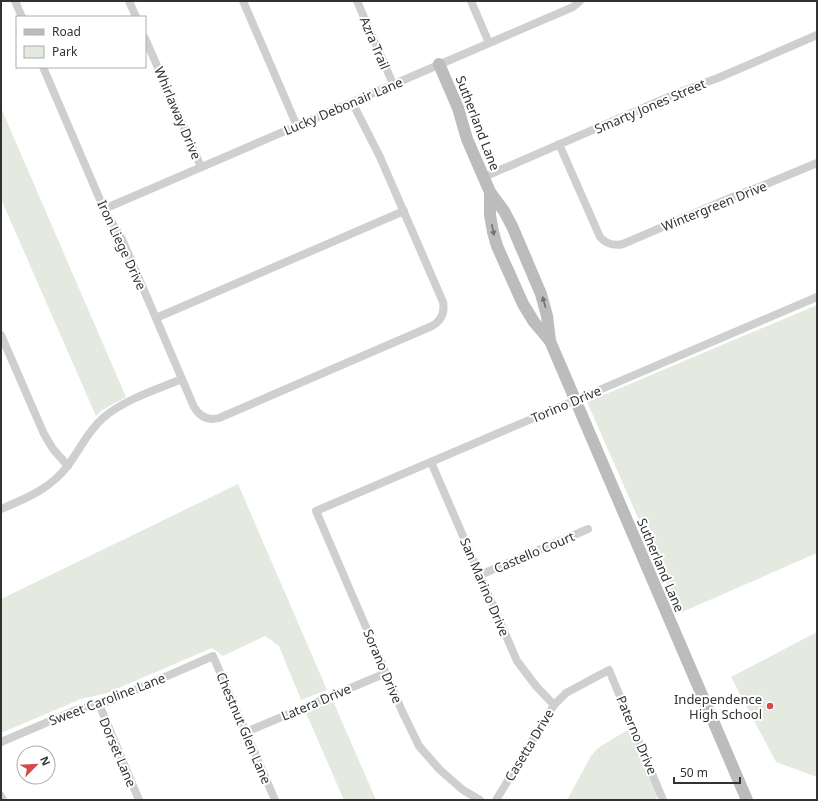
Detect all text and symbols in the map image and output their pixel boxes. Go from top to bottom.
street label: Azra Trail [356,14,394,72]
legend [16,16,146,68]
text: Road [52,23,81,40]
text: Park [52,43,78,60]
street label: Whirlaway Drive [150,64,206,162]
street label: Lucky Debonair Lane [281,73,405,139]
street label: Sutherland Lane [452,73,504,173]
street label: Smarty Jones Street [592,74,709,138]
street label: Wintergreen Drive [659,177,769,235]
street label: Iron Liege Drive [93,197,151,293]
one-way arrow [490,224,496,237]
one-way arrow [541,296,547,308]
street label: Torino Drive [528,381,604,427]
street label: Sutherland Lane [633,515,689,615]
street label: Castello Court [491,527,577,577]
street label: San Marino Drive [456,535,514,639]
street label: Sorano Drive [359,626,407,706]
street label: Sweet Caroline Lane [46,668,168,730]
street label: Chestnut Glen Lane [212,669,276,787]
street label: Latera Drive [278,679,354,725]
place label: Independence High School [674,690,762,723]
street label: Paterno Drive [612,693,662,777]
marker: Independence High School [765,701,775,711]
street label: Casetta Drive [500,706,558,784]
street label: Dorset Lane [95,715,141,789]
north arrow [16,745,56,785]
text: N [37,754,54,768]
scale bar [674,759,740,785]
text: 50 m [680,764,708,781]

